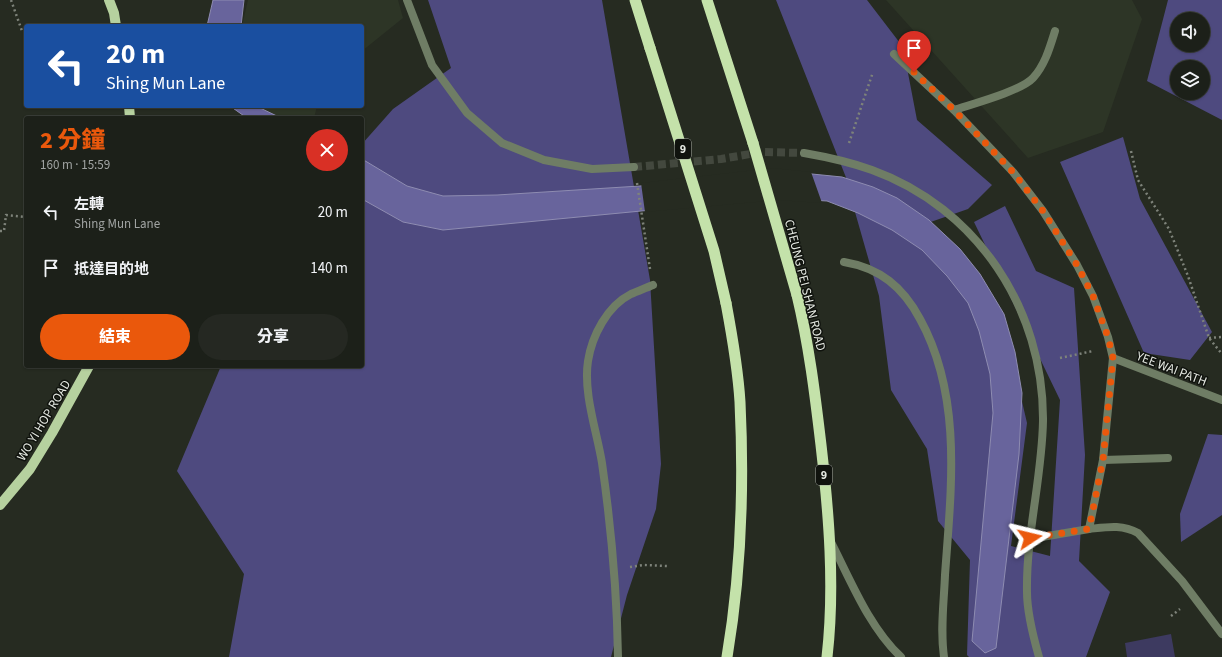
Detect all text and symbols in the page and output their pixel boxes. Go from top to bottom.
map controls [1170,12,1210,100]
button: sound [1170,12,1210,52]
pin [897,31,931,72]
text: 20 m [106,34,165,74]
icon: arrive [903,37,925,59]
icon: left [40,40,92,92]
button: layers [1170,60,1210,100]
text: Shing Mun Lane [106,71,225,96]
text: 2 分鐘 [40,123,106,158]
button: close [306,129,348,171]
road number: 9 [675,139,691,159]
text: 160 m · 15:59 [40,156,110,174]
text: 左轉 [74,194,104,215]
icon: left [40,201,62,223]
text: 20 m [318,202,348,223]
text: Shing Mun Lane [74,215,160,233]
street label: CHEUNG PEI SHAN ROAD [780,218,830,353]
icon: arrive [40,257,62,279]
text: 140 m [310,258,348,279]
text: 抵達目的地 [74,259,149,280]
button: 結束 [40,314,190,360]
button: 分享 [198,314,348,360]
street label: YEE WAI PATH [1133,347,1210,391]
street label: WO YI HOP ROAD [13,377,75,464]
road number: 9 [816,465,832,485]
position arrow [1009,517,1051,559]

